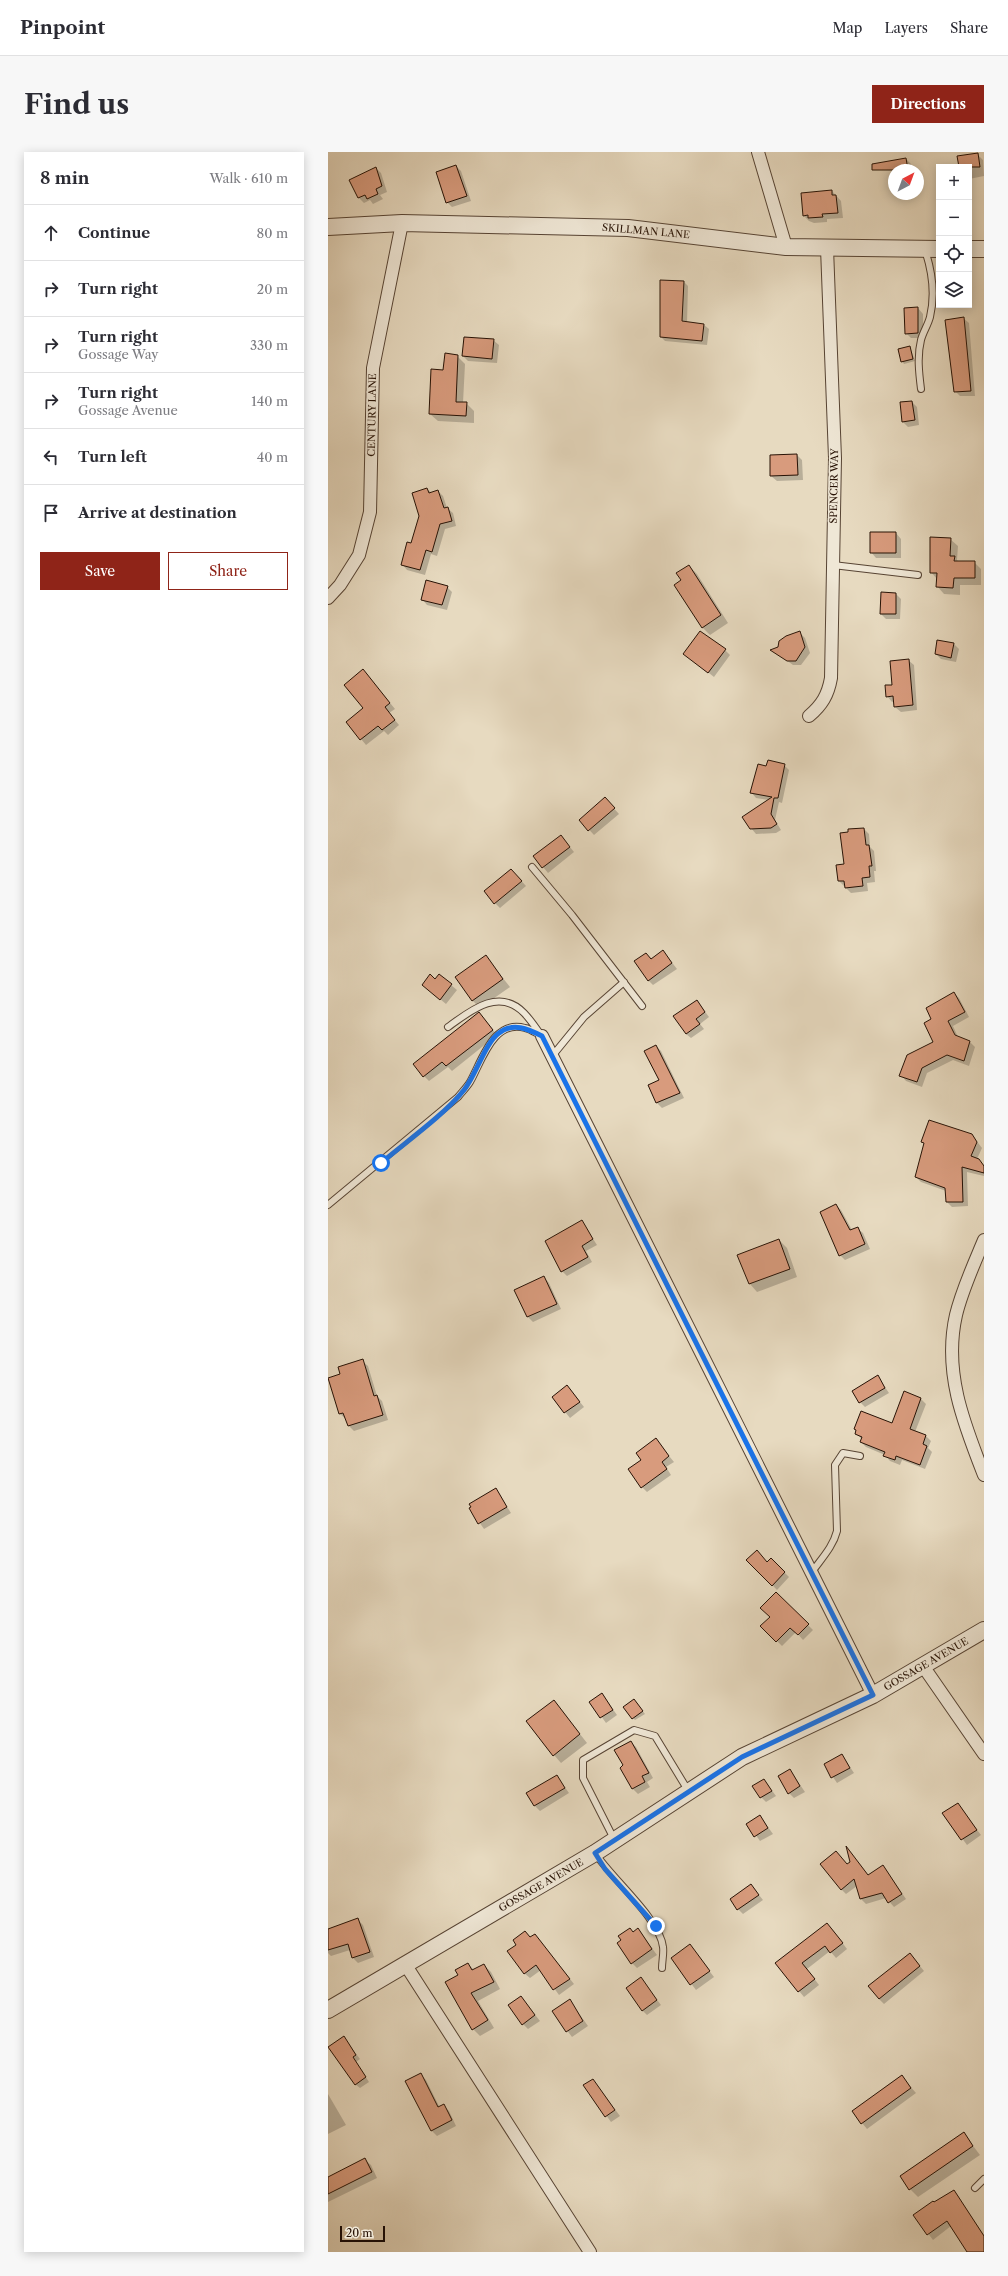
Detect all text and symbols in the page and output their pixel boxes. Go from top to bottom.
text: Pinpoint [20,16,105,39]
text: Map [832,19,862,37]
text: Layers [884,19,928,37]
text: Share [950,19,988,37]
button: Directions [872,85,984,123]
text: Find us [24,87,129,121]
north arrow [888,164,924,200]
map controls [936,164,972,308]
button: + [936,164,972,200]
text: 8 min [40,168,89,188]
text: Walk · 610 m [209,170,288,186]
button: − [936,200,972,236]
street label: SKILLMAN LANE [602,221,691,241]
icon: ahead [40,222,62,244]
text: Continue [78,223,150,242]
text: 80 m [256,225,288,241]
button: locate [936,236,972,272]
button: layers [936,272,972,308]
icon: right [40,278,62,300]
text: Turn right [78,279,158,298]
text: 20 m [257,281,288,297]
text: Turn right [78,327,158,346]
icon: right [40,334,62,356]
text: 330 m [250,337,288,353]
text: Gossage Way [78,346,159,362]
street label: CENTURY LANE [365,373,379,457]
text: Turn right [78,383,158,402]
icon: right [40,390,62,412]
text: 140 m [251,393,288,409]
text: Gossage Avenue [78,402,178,418]
icon: left [40,446,62,468]
text: Turn left [78,447,147,466]
street label: SPENCER WAY [827,447,841,524]
text: 40 m [257,449,288,465]
icon: arrive [40,502,62,524]
text: Arrive at destination [78,503,237,522]
button: Save [40,552,160,590]
button: Share [168,552,288,590]
route start [372,1154,390,1172]
street label: GOSSAGE AVENUE [881,1634,971,1694]
street label: GOSSAGE AVENUE [496,1855,586,1915]
route end [647,1917,665,1935]
scale bar [340,2224,385,2243]
text: 20 m [346,2226,372,2240]

